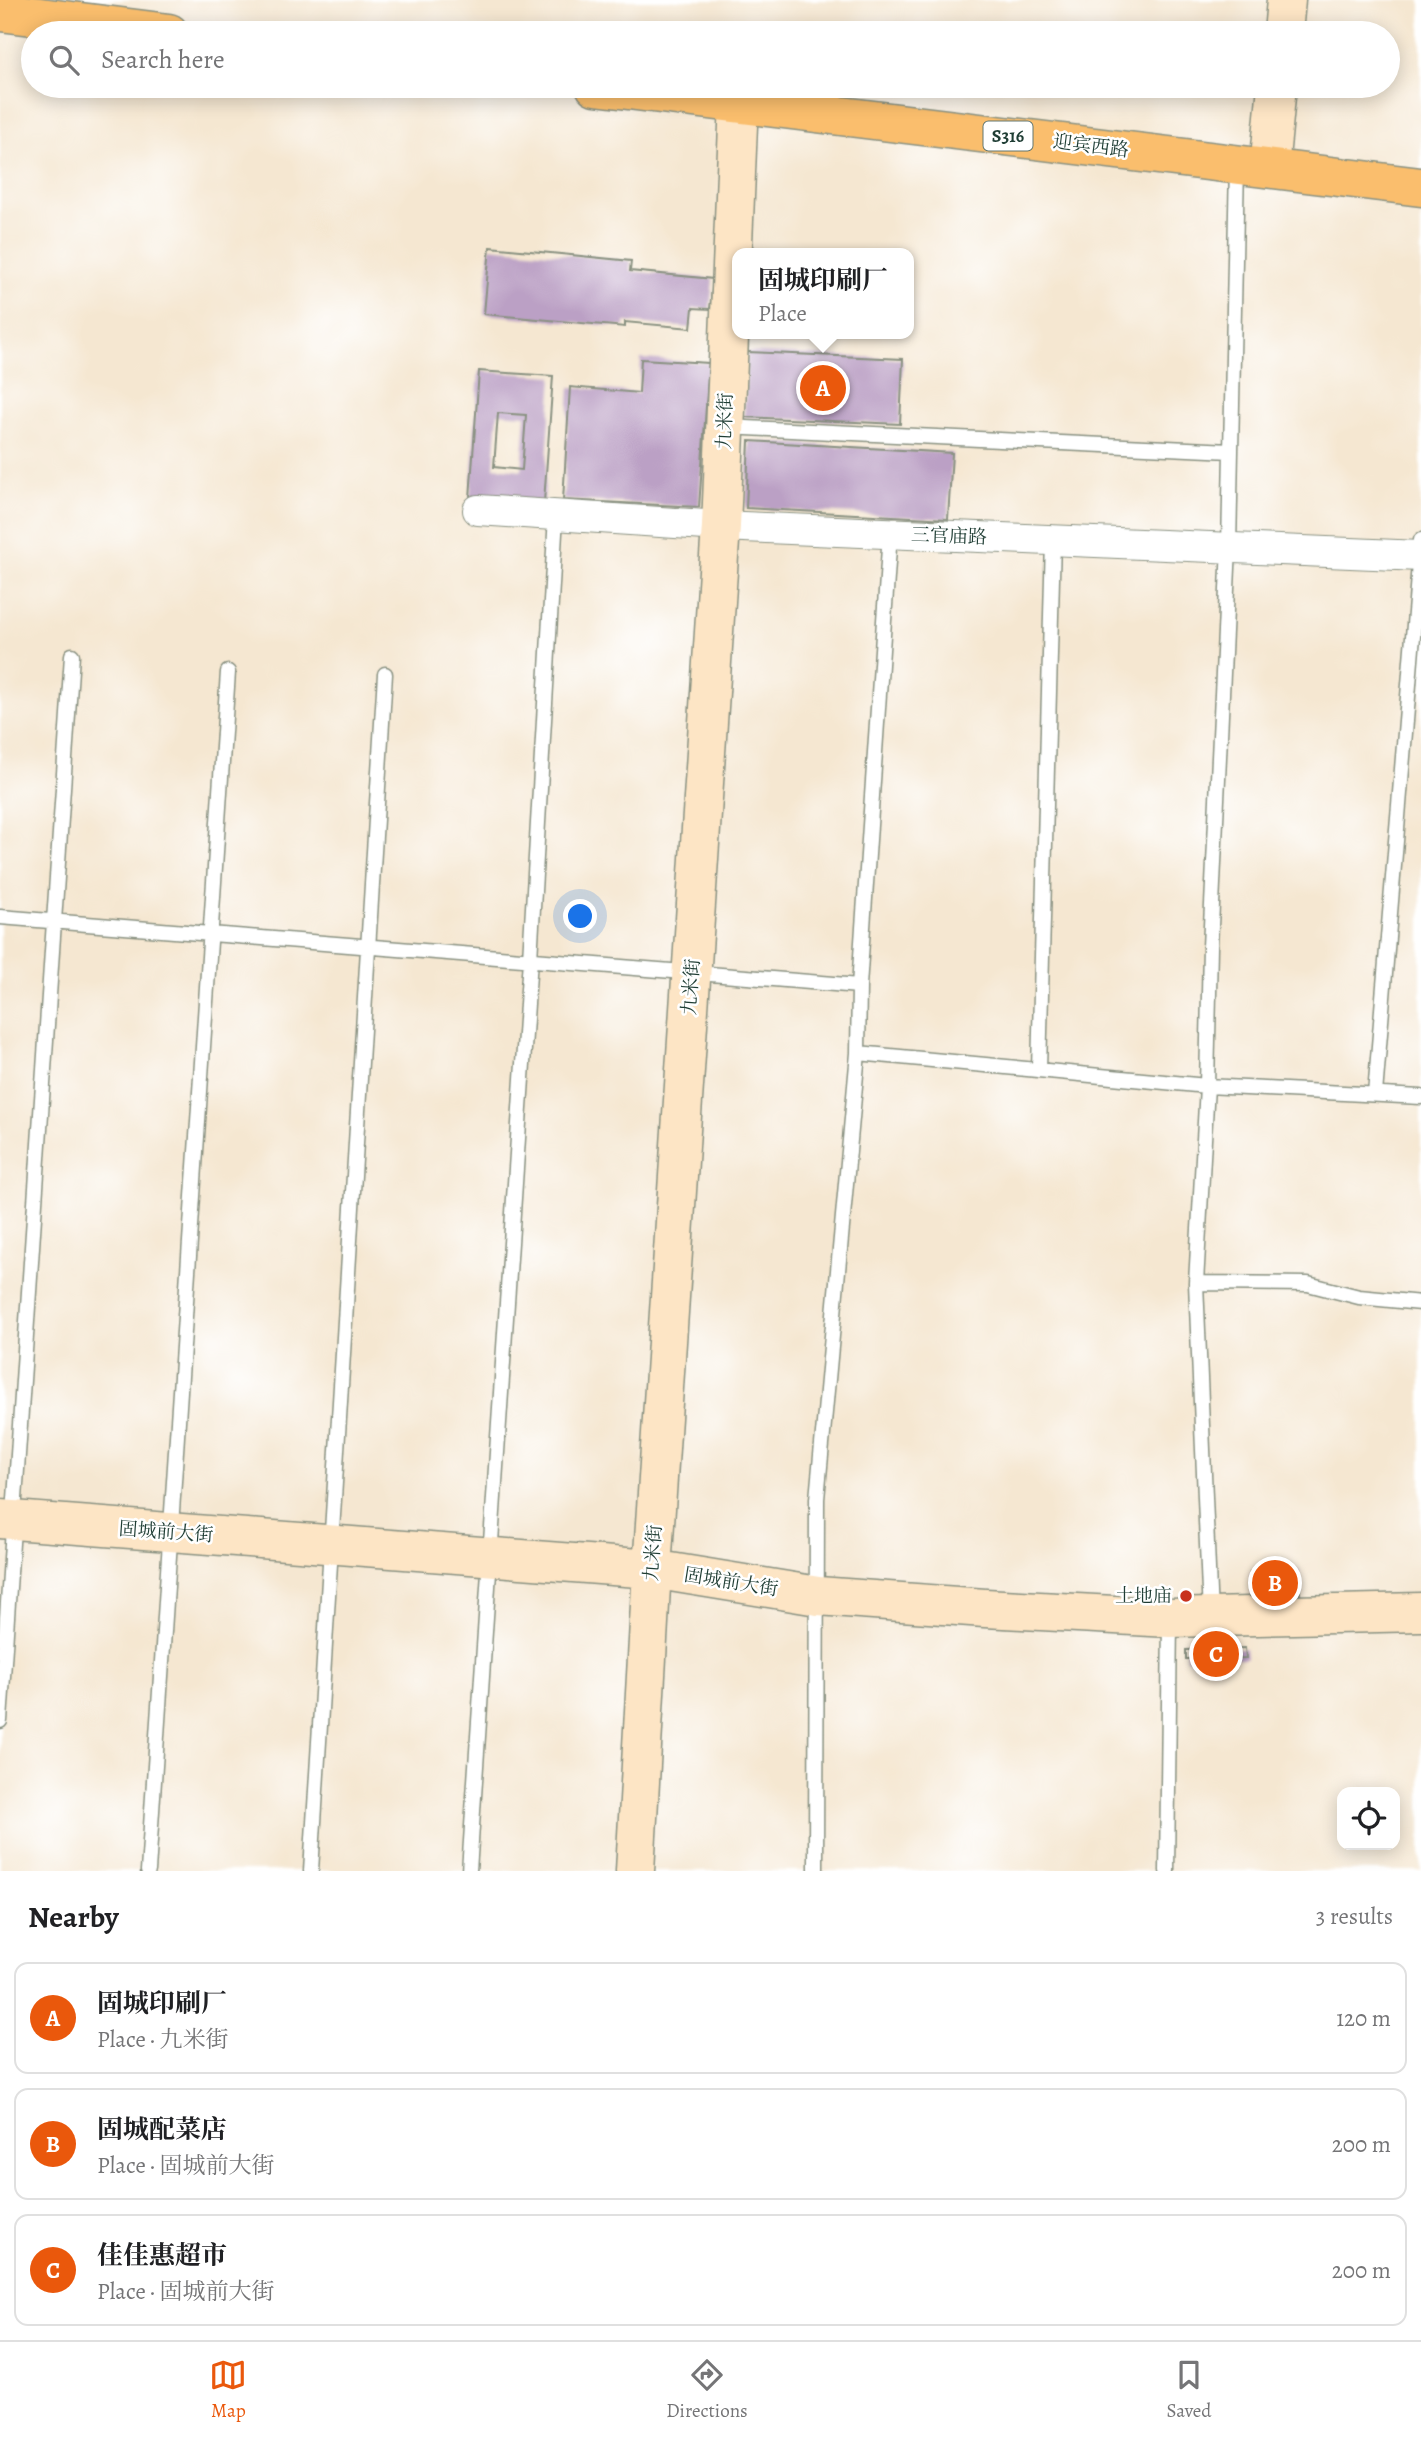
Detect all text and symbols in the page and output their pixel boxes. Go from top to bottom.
search box [21,21,1400,98]
icon: search [45,41,83,79]
text: Search here [101,42,225,77]
road number: S316 [984,121,1032,150]
street label: 迎宾西路 [1052,128,1130,164]
popup [732,248,914,339]
text: 固城印刷厂 [758,263,888,298]
text: Place [758,298,807,329]
pin: A [800,362,846,414]
street label: 九米街 [711,392,739,450]
street label: 三官庙路 [911,522,987,550]
your location [563,899,597,933]
street label: 九米街 [676,958,706,1016]
street label: 固城前大街 [118,1516,214,1548]
street label: 九米街 [638,1524,668,1582]
pin: B [1252,1557,1298,1609]
street label: 固城前大街 [682,1562,780,1602]
place label: 土地庙 [1115,1583,1172,1609]
marker: 土地庙 [1178,1588,1194,1604]
pin: C [1193,1628,1239,1680]
map controls [1337,1787,1400,1850]
button: locate [1337,1787,1400,1850]
text: Nearby [28,1897,119,1937]
text: 3 results [1316,1901,1393,1932]
text: 固城印刷厂 [97,1986,227,2021]
text: A [46,2003,60,2034]
text: 120 m [1336,2003,1391,2034]
text: Place · 九米街 [97,2024,228,2055]
text: 固城配菜店 [97,2112,227,2147]
text: B [46,2129,60,2160]
text: 200 m [1332,2129,1391,2160]
text: Place · 固城前大街 [97,2150,274,2181]
text: 佳佳惠超市 [97,2238,227,2273]
text: C [46,2255,60,2286]
text: 200 m [1332,2255,1391,2286]
text: Place · 固城前大街 [97,2276,274,2307]
tab: Map [209,2356,247,2424]
tab: Directions [666,2356,748,2424]
tab: Saved [1167,2356,1212,2424]

